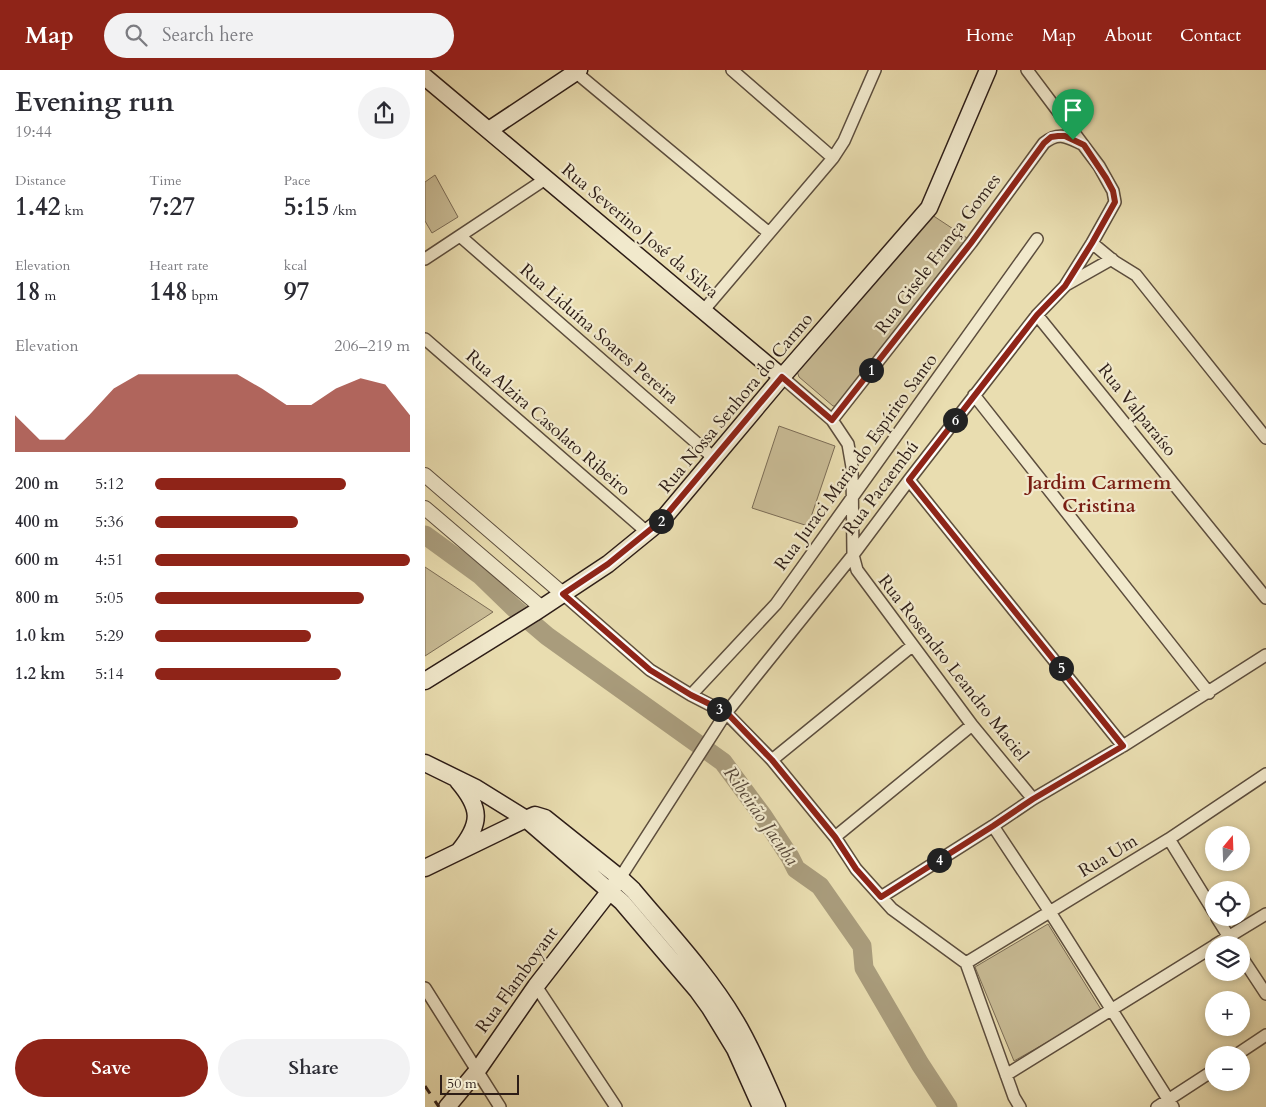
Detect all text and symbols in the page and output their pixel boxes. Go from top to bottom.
search box [104,13,454,58]
text: Map [25,19,74,52]
icon: search [122,21,150,49]
text: Search here [162,22,254,48]
text: Home [966,23,1014,48]
text: Map [1042,23,1076,48]
text: About [1104,23,1152,48]
text: Contact [1180,23,1241,48]
text: Evening run [15,83,174,121]
button: share [358,87,410,139]
pin [1052,89,1094,140]
icon: arrive [1059,96,1087,124]
text: 19:44 [15,121,52,143]
street label: Rua Severino José da Silva [556,158,724,304]
street label: Rua Gisele França Gomes [869,169,1007,339]
text: Distance [15,171,66,190]
text: Time [149,171,182,190]
text: Pace [284,171,311,190]
text: 1.42 [15,190,61,224]
text: 7:27 [149,190,195,224]
text: 5:15 [284,190,329,224]
text: km [61,201,84,220]
text: /km [329,201,357,220]
text: Elevation [15,256,71,275]
text: Heart rate [149,256,209,275]
text: kcal [284,256,307,275]
street label: Rua Liduína Soares Pereira [514,258,684,410]
text: 18 [15,275,41,309]
text: 148 [149,275,188,309]
text: 97 [284,275,309,309]
text: m [41,286,56,305]
text: bpm [188,286,218,305]
street label: Rua Nossa Senhora do Carmo [653,307,819,498]
text: Elevation [15,335,79,357]
text: 206–219 m [334,335,410,357]
street label: Rua Alzira Casolato Ribeiro [460,344,636,502]
street label: Rua Juraci Maria do Espírito Santo [769,348,943,576]
pin: 1 [859,358,883,382]
street label: Rua Valparaíso [1092,358,1182,462]
text: 1 [868,361,875,380]
pin: 6 [943,408,967,432]
text: 6 [952,411,959,430]
street label: Rua Pacaembú [837,436,925,540]
district label: Jardim Carmem Cristina [1024,469,1172,519]
text: 200 m [15,473,59,495]
text: 5:12 [95,473,124,495]
pin: 2 [649,508,673,534]
text: 400 m [15,511,59,533]
text: 5:36 [95,511,124,533]
text: 2 [658,512,665,531]
text: 600 m [15,549,59,571]
text: 4:51 [95,549,124,571]
street label: Rua Rosendro Leandro Maciel [872,569,1034,767]
text: 800 m [15,587,59,609]
text: 5:05 [95,587,124,609]
text: 1.0 km [15,625,65,647]
text: 5:29 [95,625,124,647]
pin: 5 [1049,656,1073,680]
text: 5 [1058,659,1065,678]
text: 1.2 km [15,663,65,685]
text: 5:14 [95,663,124,685]
pin: 3 [707,696,731,722]
text: 3 [716,700,723,719]
water label: Ribeirão Jacuba [717,761,805,871]
north arrow [1205,826,1250,871]
map controls [1205,826,1250,1091]
street label: Rua Um [1074,828,1143,883]
pin: 4 [927,848,951,872]
text: 4 [936,851,943,870]
button: locate [1205,881,1250,926]
street label: Rua Flamboyant [470,922,564,1038]
button: layers [1205,936,1250,981]
button: + [1205,991,1250,1036]
button: Save [15,1039,208,1097]
button: Share [218,1039,410,1097]
button: − [1205,1046,1250,1091]
scale bar [440,1072,519,1095]
text: 50 m [447,1074,477,1093]

